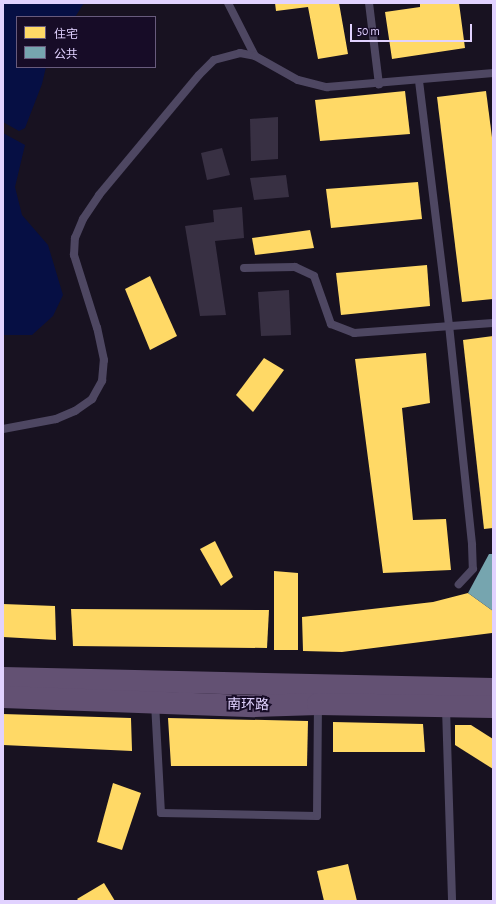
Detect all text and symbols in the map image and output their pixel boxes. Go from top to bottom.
legend [16,16,156,68]
scale bar [352,16,474,42]
text: 50 m [357,25,380,37]
text: 住宅 [54,28,78,40]
text: 公共 [54,48,78,60]
street label: 南环路 [227,696,269,714]

